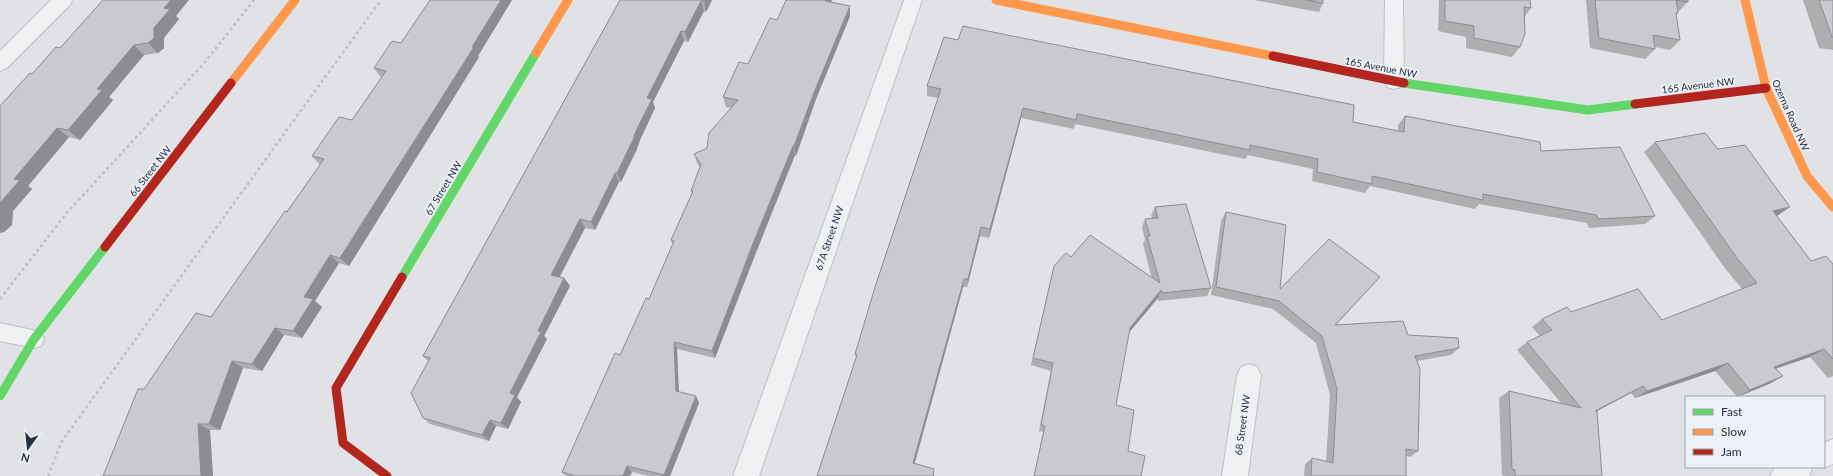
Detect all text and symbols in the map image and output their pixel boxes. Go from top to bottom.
street label: 165 Avenue NW [1344,54,1419,80]
street label: 165 Avenue NW [1661,75,1736,95]
street label: Ozerna Road NW [1770,77,1812,153]
street label: 66 Street NW [126,143,174,199]
street label: 67 Street NW [422,158,464,217]
street label: 67A Street NW [812,204,846,272]
street label: 68 Street NW [1232,393,1252,456]
legend [1685,396,1825,468]
text: Fast [1721,404,1743,419]
text: Slow [1721,424,1747,439]
north arrow [8,428,48,468]
text: Jam [1721,444,1742,459]
text: N [20,451,31,466]

